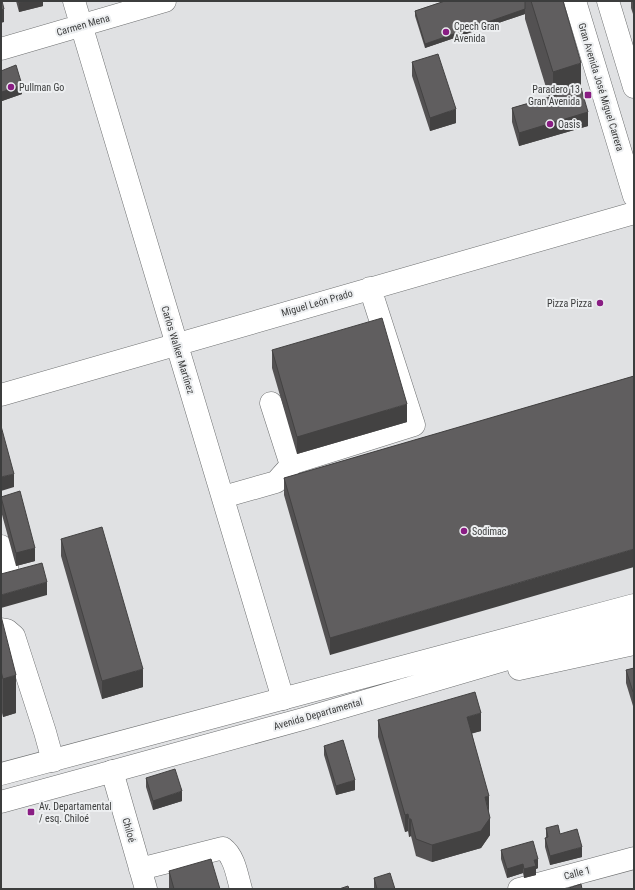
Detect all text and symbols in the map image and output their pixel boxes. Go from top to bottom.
street label: Carmen Mena [55,12,111,38]
place label: Cpech Gran Avenida [454,21,500,44]
street label: Gran Avenida José Miguel Carrera [576,22,626,153]
marker: Cpech Gran Avenida [441,27,451,37]
marker: Pullman Go [6,82,16,92]
place label: Pullman Go [19,82,64,93]
place label: Paradero 13 Gran Avenida [528,84,580,107]
marker: Paradero 13 Gran Avenida [583,90,593,100]
marker: Oasis [545,119,555,129]
place label: Oasis [558,119,581,130]
street label: Miguel León Prado [280,288,354,318]
place label: Pizza Pizza [547,298,592,309]
marker: Pizza Pizza [595,298,605,308]
street label: Carlos Walker Martínez [159,305,197,395]
marker: Sodimac [459,526,469,536]
place label: Sodimac [472,526,507,537]
street label: Avenida Departamental [272,696,364,732]
place label: Av. Departamental / esq. Chiloé [39,801,111,824]
marker: Av. Departamental / esq. Chiloé [26,807,36,817]
street label: Chiloé [120,817,138,844]
street label: Calle 1 [563,864,591,882]

